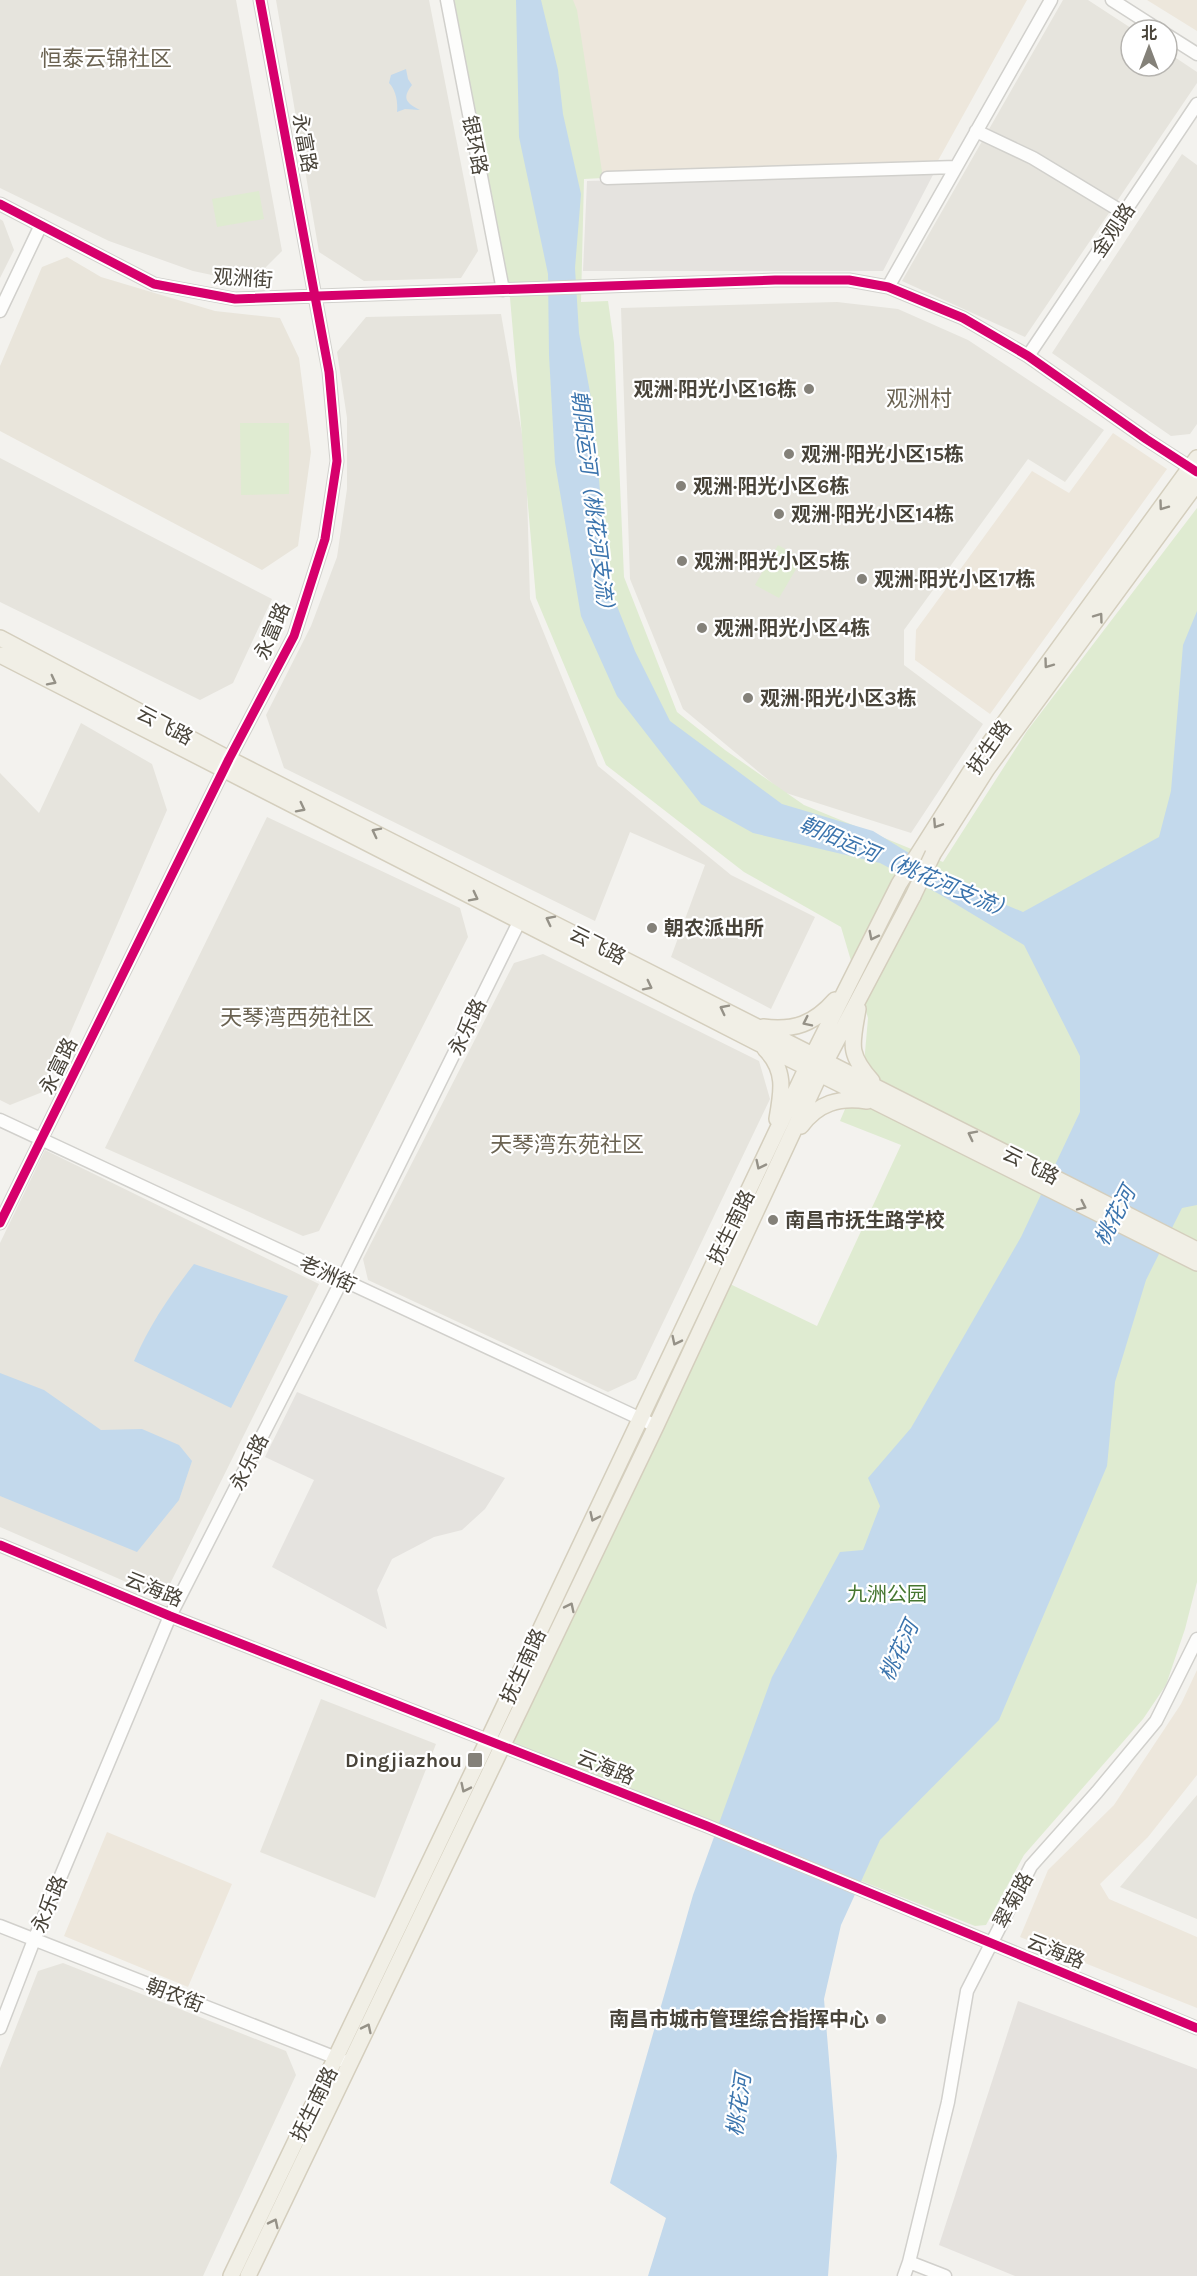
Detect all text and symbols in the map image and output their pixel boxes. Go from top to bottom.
north arrow [1119,18,1179,78]
text: 北 [1141,24,1157,43]
district label: 恒泰云锦社区 [40,46,172,72]
street label: 永富路 [288,112,321,175]
street label: 银环路 [457,113,492,177]
street label: 金观路 [1087,199,1140,262]
street label: 观洲街 [212,265,274,292]
place label: 观洲·阳光小区16栋 [633,378,797,401]
marker: 观洲·阳光小区16栋 [802,382,816,396]
district label: 观洲村 [886,386,952,412]
water label: 朝阳运河（桃花河支流） [567,389,619,621]
place label: 观洲·阳光小区15栋 [801,443,964,466]
marker: 观洲·阳光小区15栋 [782,447,796,461]
place label: 观洲·阳光小区6栋 [693,475,849,498]
marker: 观洲·阳光小区6栋 [674,479,688,493]
one-way arrow [1159,499,1170,510]
place label: 观洲·阳光小区14栋 [791,503,954,526]
marker: 观洲·阳光小区14栋 [772,507,786,521]
place label: 观洲·阳光小区5栋 [694,550,850,573]
marker: 观洲·阳光小区5栋 [675,554,689,568]
place label: 观洲·阳光小区17栋 [874,568,1035,591]
marker: 观洲·阳光小区17栋 [855,572,869,586]
street label: 永富路 [250,599,295,663]
one-way arrow [1092,613,1103,624]
place label: 观洲·阳光小区4栋 [714,617,870,640]
marker: 观洲·阳光小区4栋 [695,621,709,635]
one-way arrow [1044,657,1055,668]
one-way arrow [46,674,57,686]
place label: 观洲·阳光小区3栋 [760,687,917,710]
marker: 观洲·阳光小区3栋 [741,691,755,705]
street label: 云飞路 [133,701,197,750]
street label: 抚生路 [963,716,1016,778]
one-way arrow [294,801,305,812]
water label: 朝阳运河（桃花河支流） [796,812,1018,924]
one-way arrow [933,817,944,828]
one-way arrow [371,828,382,840]
one-way arrow [468,890,479,902]
one-way arrow [546,916,556,927]
place label: 朝农派出所 [664,917,764,940]
marker: 朝农派出所 [645,921,659,935]
street label: 云飞路 [566,922,630,969]
one-way arrow [868,929,880,940]
one-way arrow [641,979,652,991]
street label: 永乐路 [444,995,491,1059]
district label: 天琴湾西苑社区 [220,1005,374,1031]
one-way arrow [719,1005,730,1016]
one-way arrow [802,1015,813,1027]
street label: 永富路 [35,1034,82,1098]
one-way arrow [968,1131,979,1143]
district label: 天琴湾东苑社区 [490,1132,644,1158]
street label: 云飞路 [999,1142,1063,1189]
one-way arrow [756,1158,768,1169]
water label: 桃花河 [1090,1179,1142,1249]
street label: 抚生南路 [704,1186,759,1268]
one-way arrow [1076,1199,1087,1211]
place label: 南昌市抚生路学校 [785,1209,945,1232]
marker: 南昌市抚生路学校 [766,1213,780,1227]
street label: 老洲街 [296,1251,360,1298]
one-way arrow [672,1334,684,1345]
street label: 永乐路 [226,1430,273,1494]
one-way arrow [589,1511,601,1522]
street label: 云海路 [122,1568,186,1611]
park label: 九洲公园 [847,1583,927,1606]
one-way arrow [562,1602,574,1613]
water label: 桃花河 [875,1614,925,1685]
street label: 抚生南路 [496,1625,551,1707]
street label: 云海路 [574,1746,638,1789]
place label: Dingjiazhou [345,1749,462,1772]
marker: Dingjiazhou [466,1751,484,1769]
one-way arrow [461,1782,473,1793]
street label: 翠菊路 [989,1868,1038,1932]
street label: 永乐路 [27,1872,72,1936]
street label: 云海路 [1024,1930,1088,1973]
street label: 朝农街 [143,1974,207,2017]
place label: 南昌市城市管理综合指挥中心 [609,2008,869,2031]
marker: 南昌市城市管理综合指挥中心 [874,2012,888,2026]
one-way arrow [360,2024,372,2035]
street label: 抚生南路 [287,2063,342,2145]
water label: 桃花河 [723,2068,756,2138]
one-way arrow [266,2219,278,2230]

